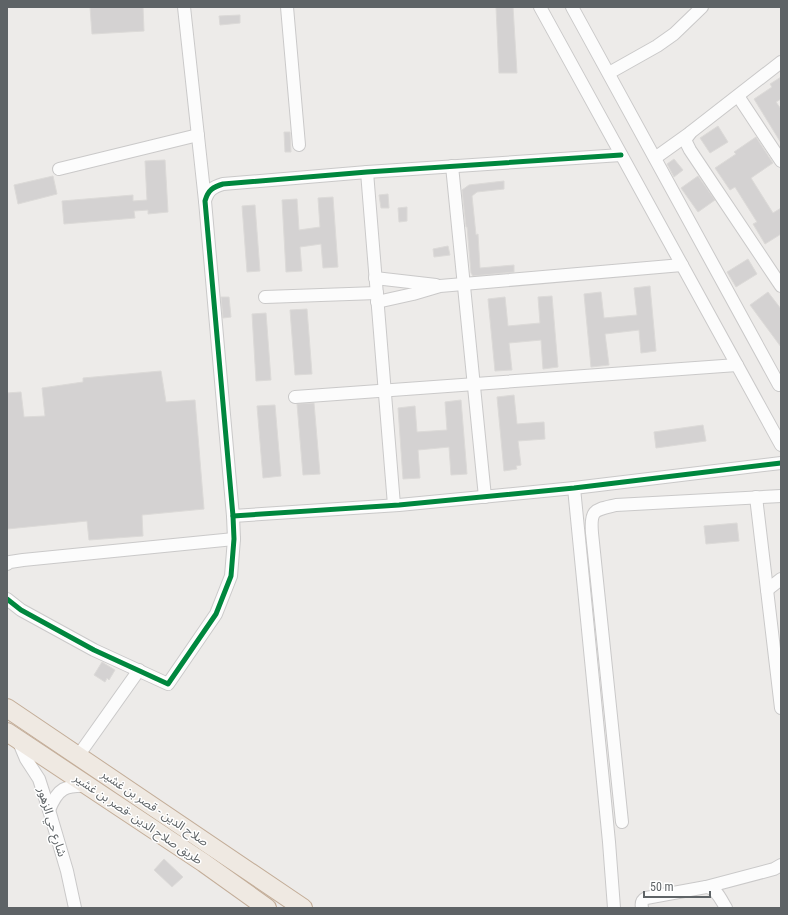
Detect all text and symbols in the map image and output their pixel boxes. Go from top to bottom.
street label: صلاح الدين - قصر بن غشير [97,766,211,851]
street label: طريق صلاح الدين -قصر بن غشير [69,770,205,869]
street label: شارع حي الزهور [32,785,69,859]
scale bar [644,873,710,899]
text: 50 m [650,880,674,894]

